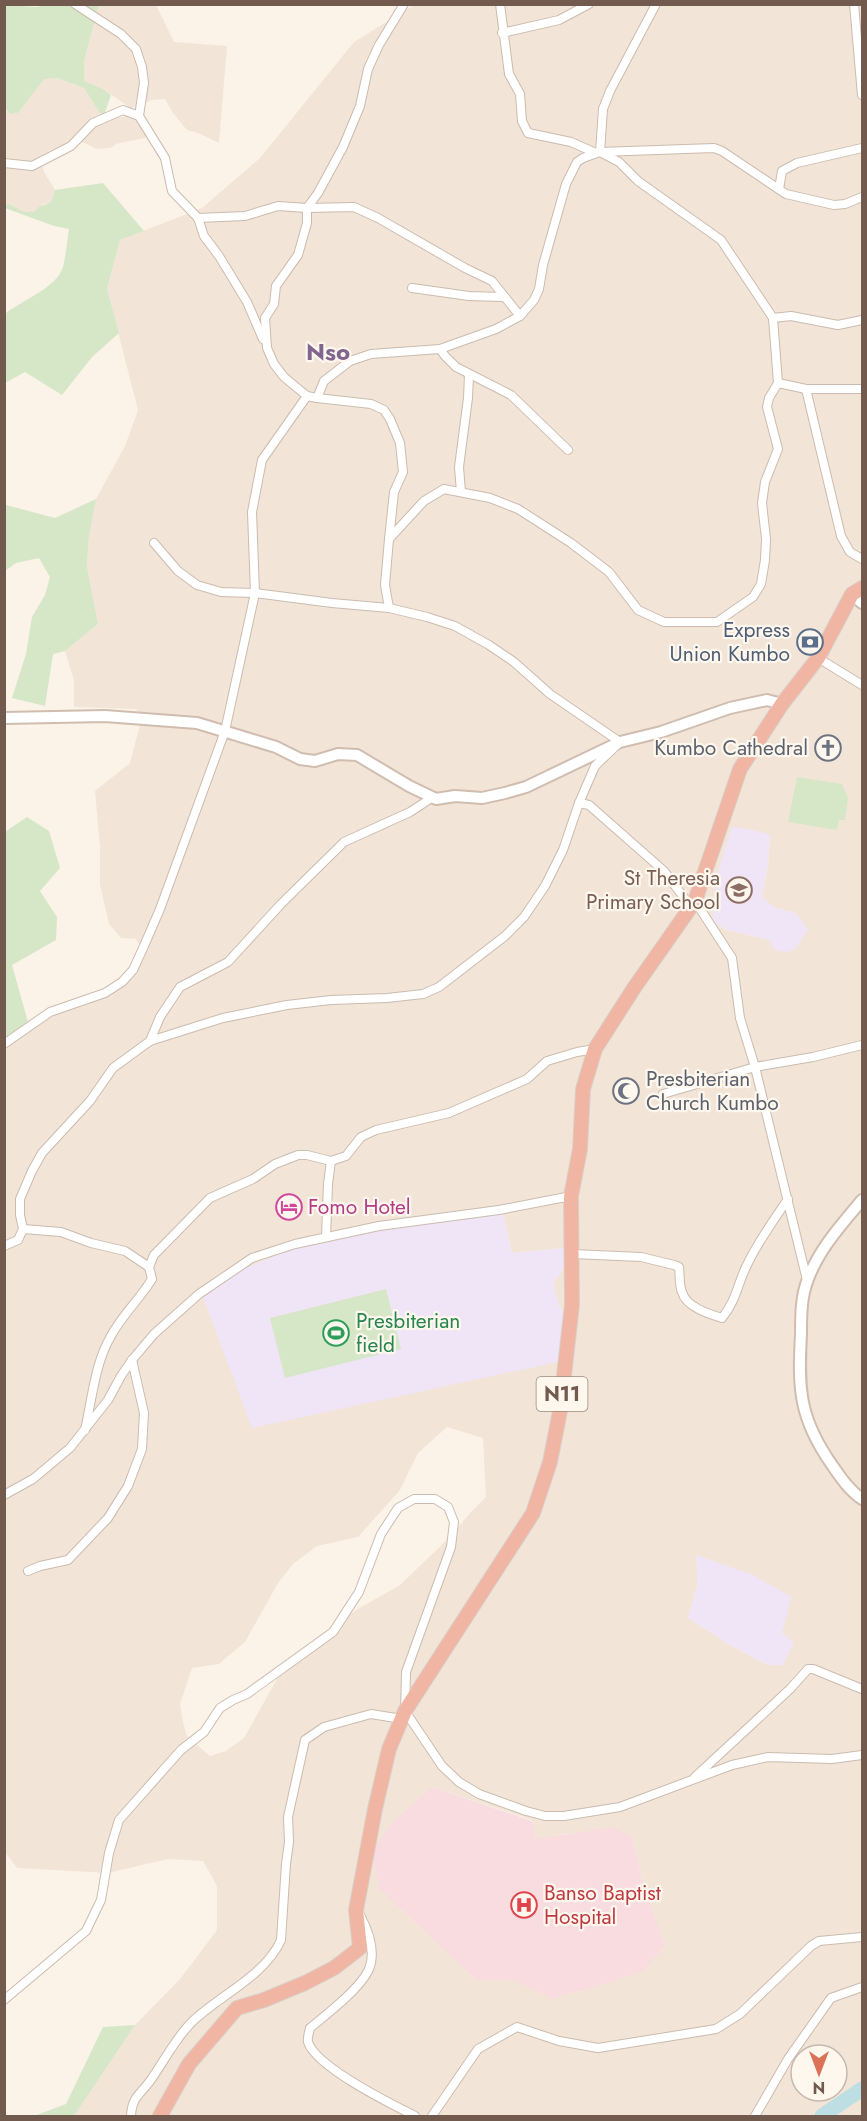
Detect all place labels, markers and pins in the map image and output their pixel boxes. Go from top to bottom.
place label: Express Union Kumbo [670,615,790,669]
bank icon: Express Union Kumbo [795,627,825,657]
place label: Kumbo Cathedral [654,733,808,763]
church icon: Kumbo Cathedral [813,733,843,763]
place label: St Theresia Primary School [586,863,720,917]
school or university icon: St Theresia Primary School [724,875,754,905]
place label: Presbiterian Church Kumbo [646,1064,779,1118]
mosque icon: Presbiterian Church Kumbo [611,1076,641,1106]
hotel icon: Fomo Hotel [274,1192,304,1222]
place label: Fomo Hotel [308,1192,411,1222]
place label: Presbiterian field [356,1306,460,1360]
sports icon: Presbiterian field [321,1318,351,1348]
place label: Banso Baptist Hospital [544,1878,661,1932]
hospital icon: Banso Baptist Hospital [509,1890,539,1920]

